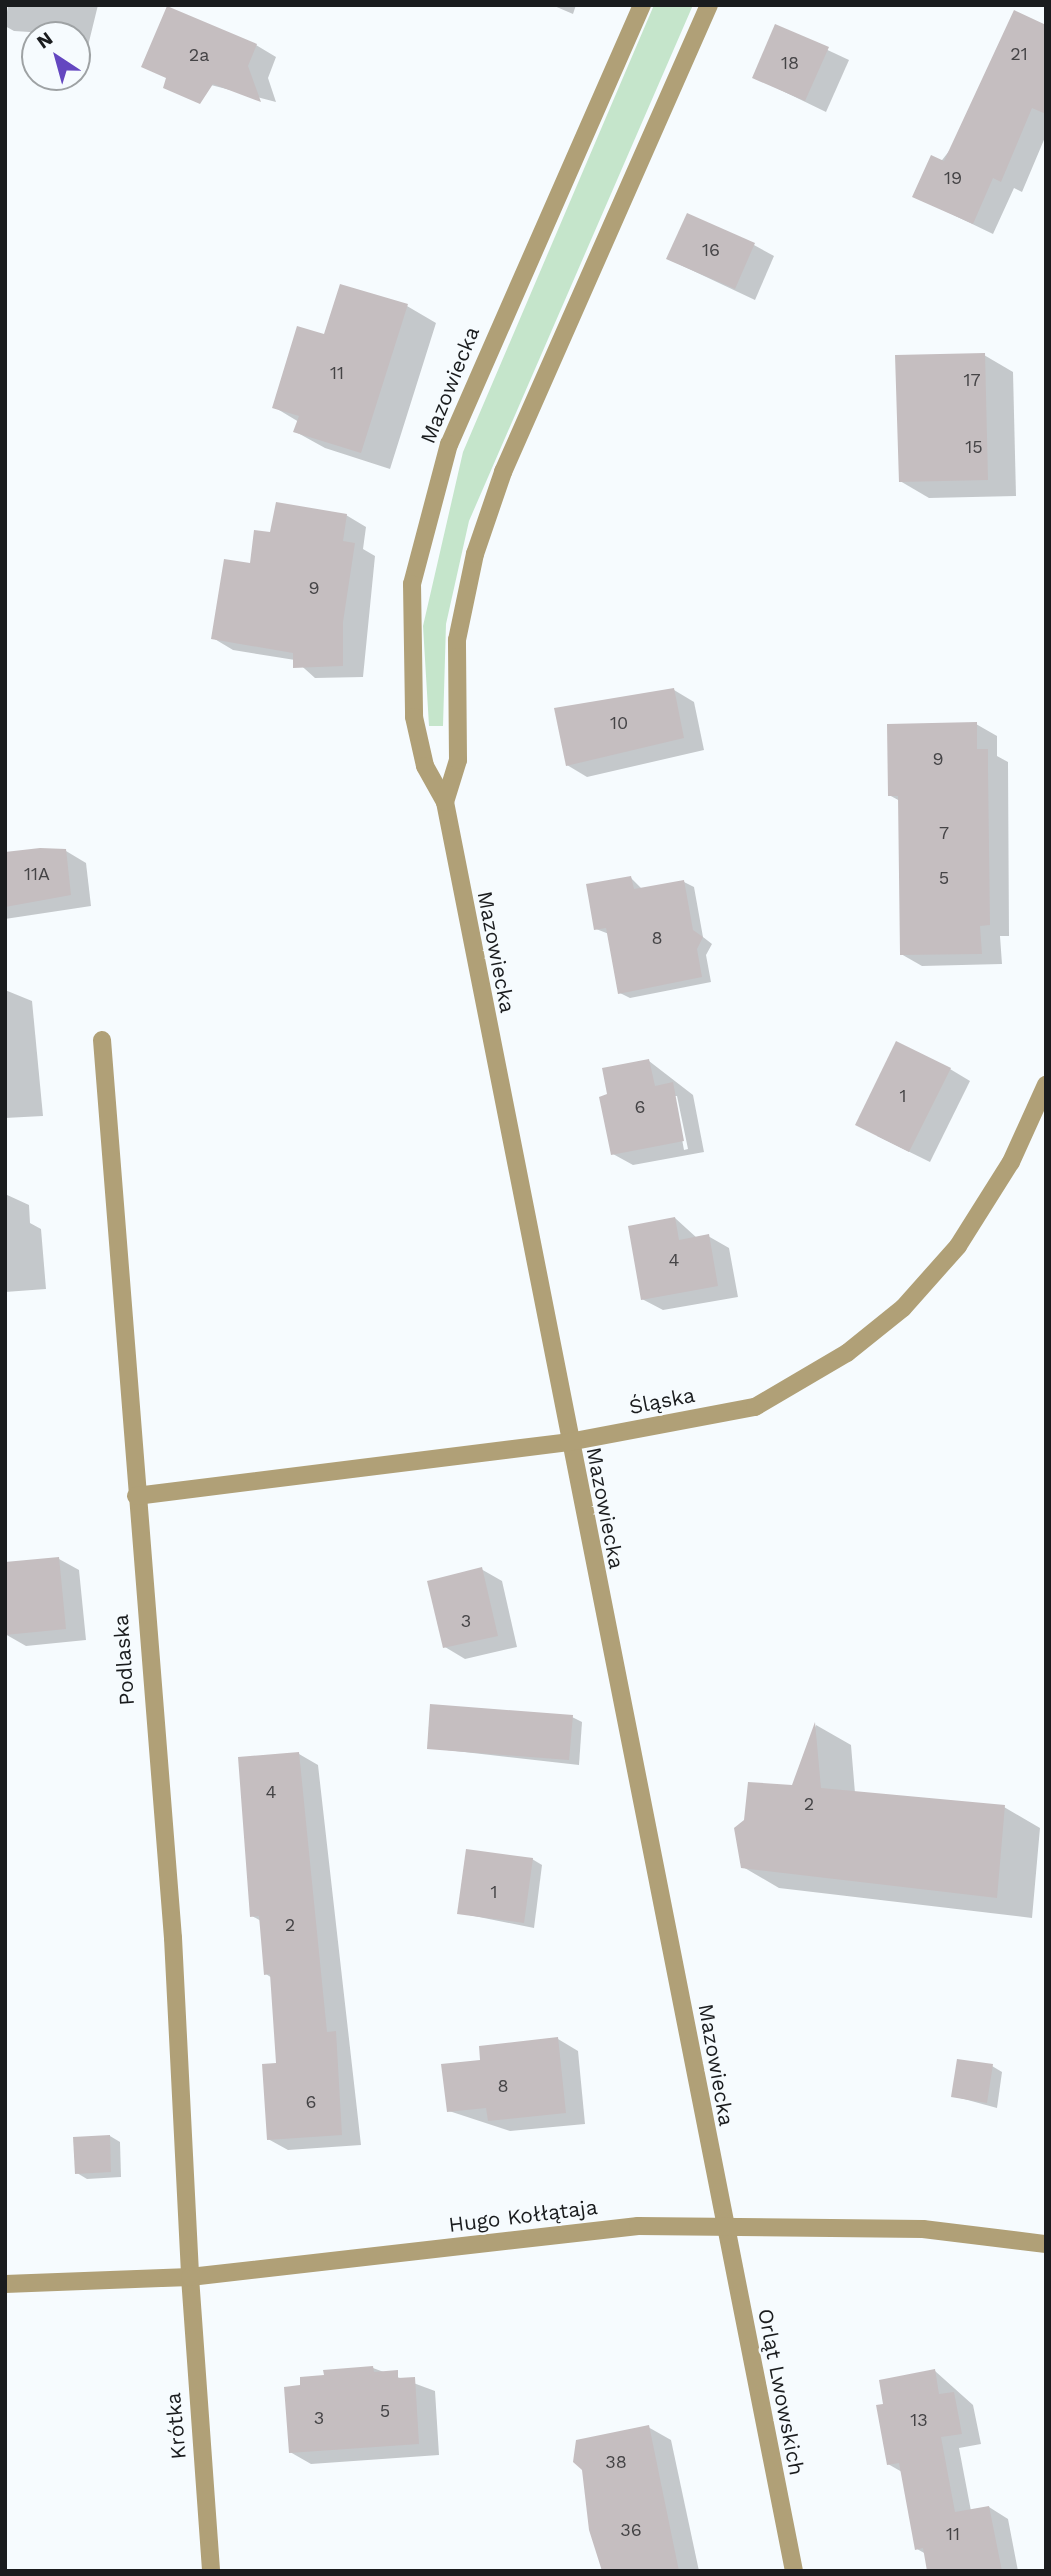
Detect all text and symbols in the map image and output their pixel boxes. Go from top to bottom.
north arrow [21,21,91,91]
text: N [32,27,57,54]
house number: 21 [1010,43,1028,65]
house number: 2a [189,44,209,66]
house number: 18 [781,52,799,74]
house number: 19 [944,167,962,189]
house number: 16 [702,239,720,261]
street label: Mazowiecka [415,323,485,447]
house number: 11 [330,362,344,384]
house number: 17 [963,369,981,391]
house number: 15 [965,436,983,458]
house number: 9 [308,577,320,599]
house number: 10 [610,712,628,734]
house number: 9 [932,748,944,770]
house number: 7 [939,822,949,844]
house number: 11A [24,863,50,885]
house number: 5 [939,867,949,889]
street label: Mazowiecka [472,889,520,1015]
house number: 8 [651,927,663,949]
house number: 1 [899,1085,907,1107]
house number: 6 [635,1096,645,1118]
house number: 4 [669,1249,679,1271]
street label: Śląska [627,1382,697,1420]
street label: Mazowiecka [581,1445,629,1571]
house number: 3 [461,1610,471,1632]
street label: Podlaska [108,1614,140,1706]
house number: 4 [266,1781,276,1803]
house number: 2 [804,1793,814,1815]
house number: 1 [490,1881,498,1903]
house number: 2 [285,1914,295,1936]
street label: Mazowiecka [693,2002,739,2128]
house number: 8 [497,2075,509,2097]
house number: 6 [306,2091,316,2113]
street label: Hugo Kołłątaja [447,2194,599,2238]
street label: Orląt Lwowskich [752,2307,810,2477]
street label: Krótka [161,2392,191,2460]
house number: 5 [380,2400,390,2422]
house number: 3 [314,2407,324,2429]
house number: 13 [910,2409,928,2431]
house number: 38 [605,2451,627,2473]
house number: 36 [620,2519,642,2541]
house number: 11 [946,2523,960,2545]

